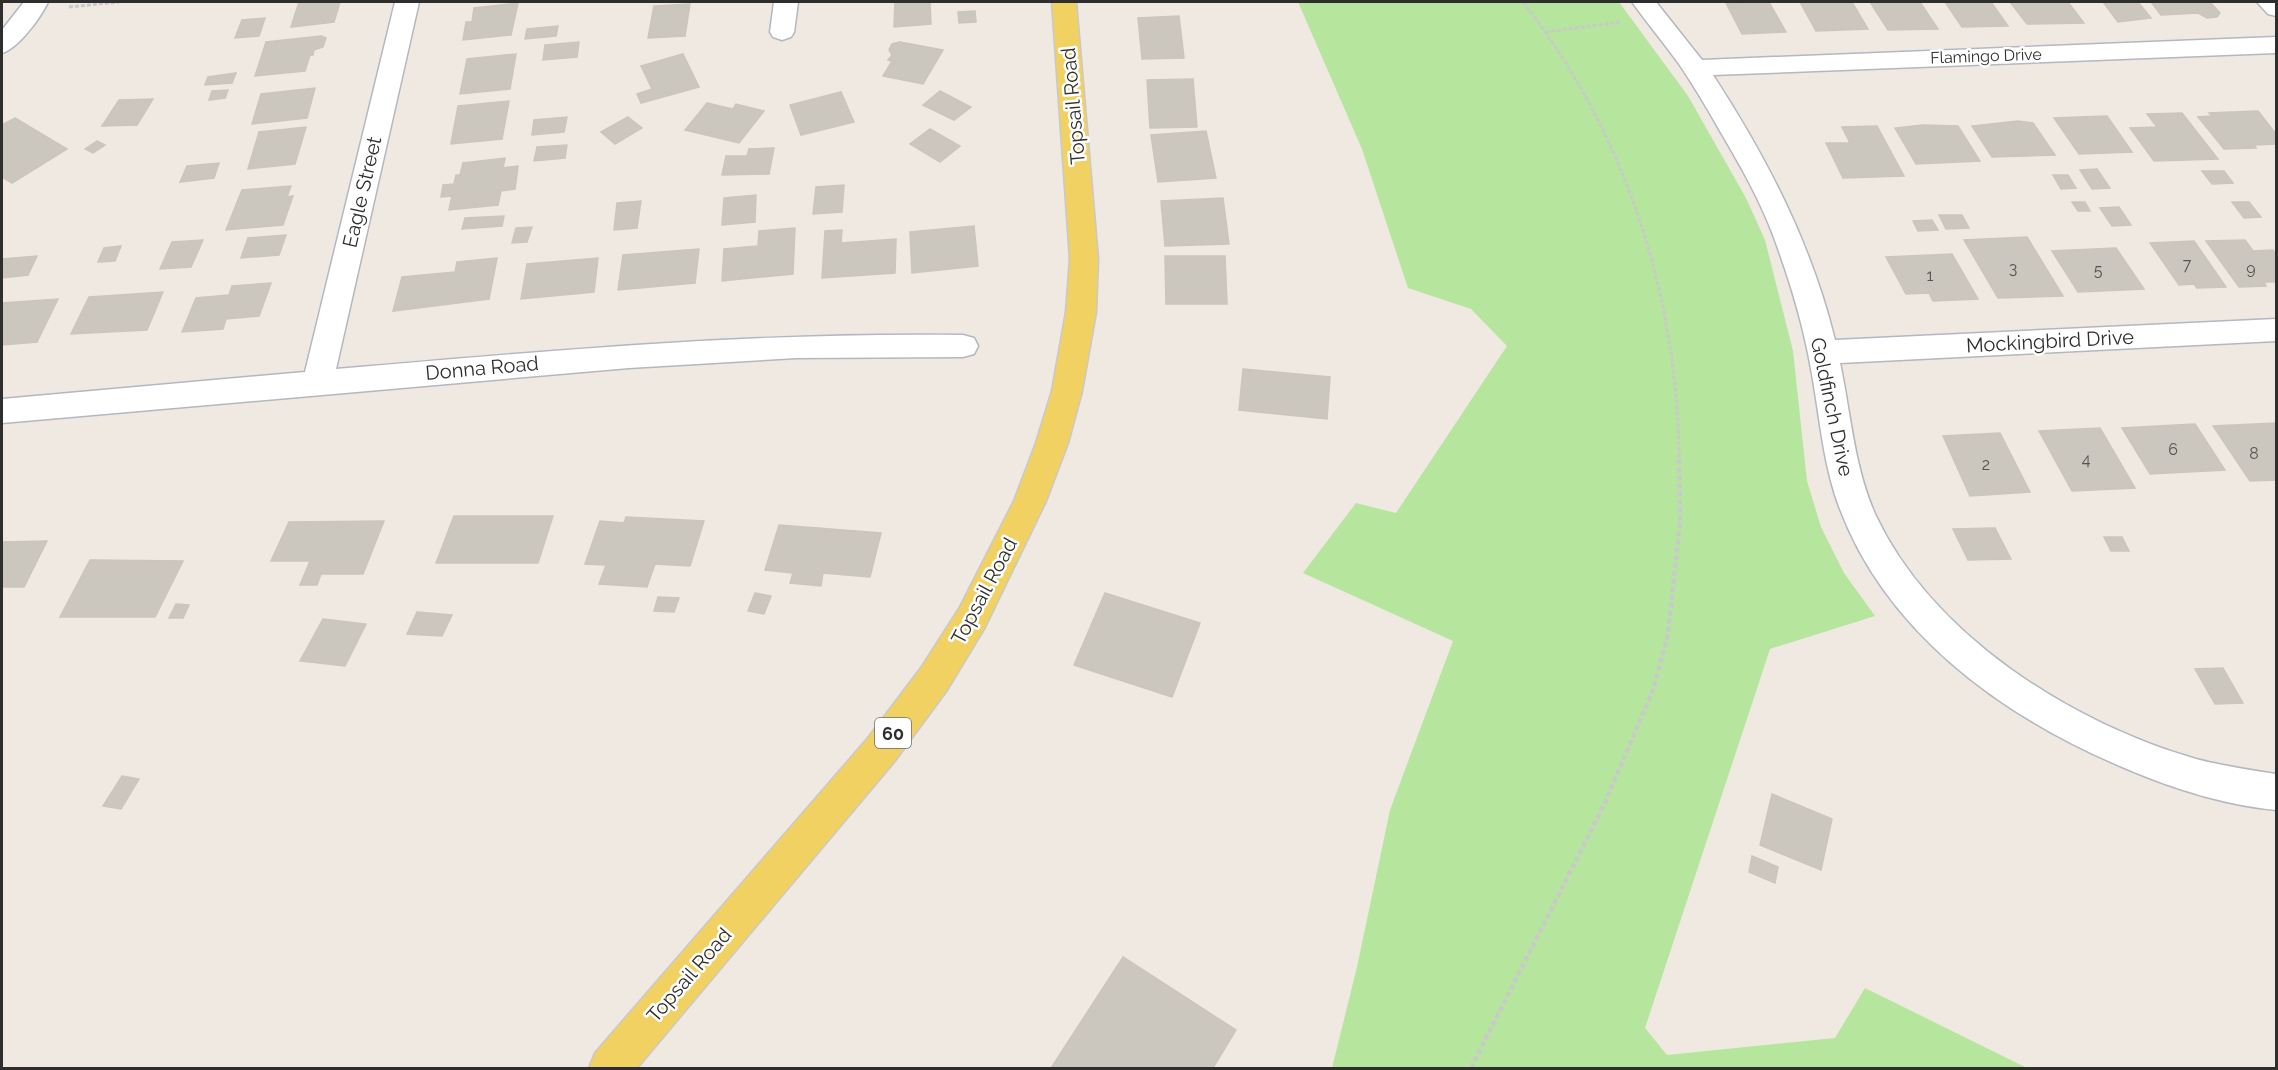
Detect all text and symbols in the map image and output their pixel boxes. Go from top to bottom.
street label: Flamingo Drive [1930,45,2042,67]
street label: Topsail Road [1056,47,1090,165]
street label: Eagle Street [338,134,386,250]
house number: 7 [2183,255,2192,274]
house number: 3 [2009,259,2017,278]
house number: 9 [2246,259,2256,278]
house number: 5 [2094,261,2103,280]
house number: 1 [1927,266,1934,285]
street label: Mockingbird Drive [1966,325,2135,357]
street label: Goldfinch Drive [1806,335,1858,479]
street label: Donna Road [424,351,540,385]
house number: 6 [2168,440,2178,459]
house number: 8 [2249,444,2259,463]
house number: 4 [2082,450,2091,469]
house number: 2 [1982,455,1990,474]
street label: Topsail Road [946,534,1022,648]
road number: 60 [875,718,911,748]
street label: Topsail Road [642,923,736,1027]

